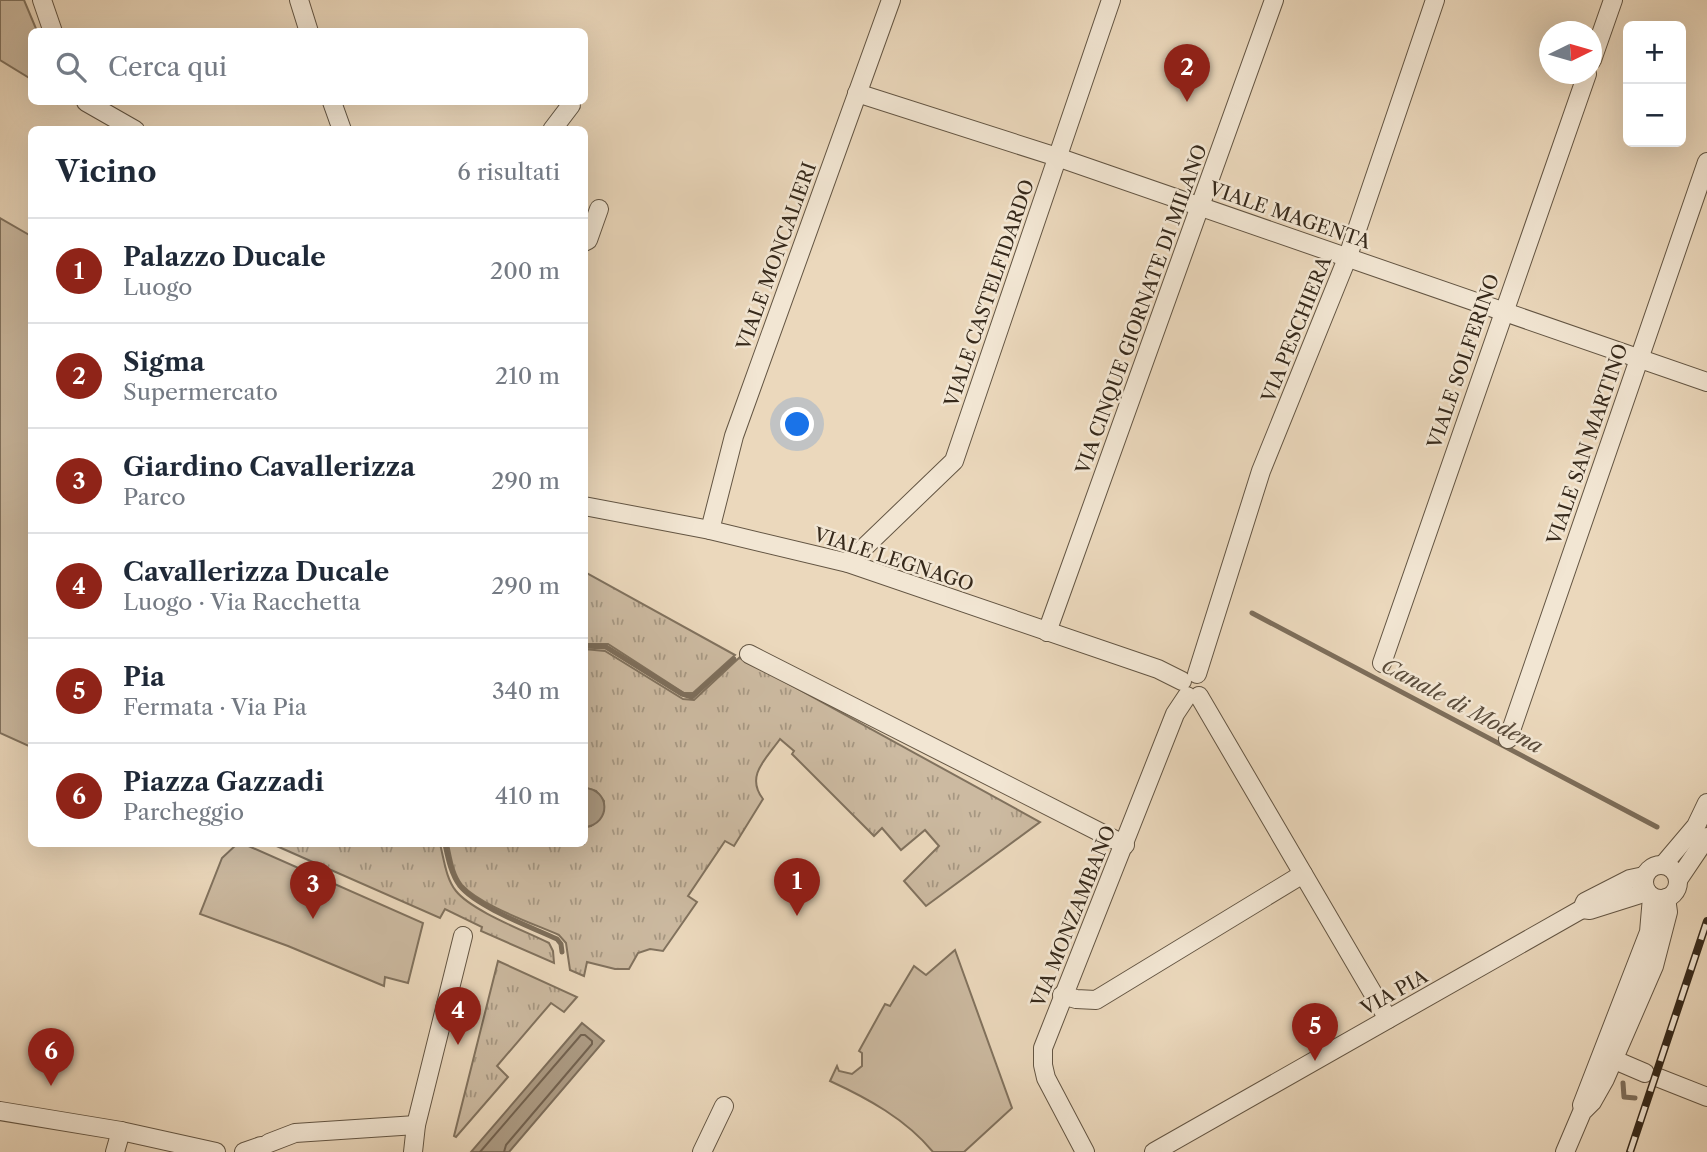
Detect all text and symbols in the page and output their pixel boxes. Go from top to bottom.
north arrow [1539,21,1602,84]
map controls [1623,21,1686,147]
button: + [1623,21,1686,84]
search box [28,28,588,105]
pin: 2 [1164,44,1210,102]
icon: search [52,48,90,86]
text: Cerca qui [108,51,227,83]
button: − [1623,84,1686,147]
street label: VIA CINQUE GIORNATE DI MILANO [1071,141,1212,478]
text: Vicino [56,153,156,190]
text: 6 risultati [457,158,560,186]
street label: VIALE MONCALIERI [731,159,821,354]
street label: VIALE CASTELFIDARDO [939,176,1039,411]
street label: VIALE MAGENTA [1205,177,1374,254]
text: Palazzo Ducale [123,241,326,273]
street label: VIA PESCHIERA [1256,252,1337,406]
text: 1 [74,257,84,285]
text: 200 m [490,257,560,285]
street label: VIALE SOLFERINO [1423,271,1504,452]
text: Luogo [123,273,192,301]
street label: VIALE SAN MARTINO [1542,341,1633,549]
text: Sigma [123,346,205,378]
text: 2 [72,362,86,390]
text: 210 m [495,362,560,390]
text: Supermercato [123,378,278,406]
your location [780,407,814,441]
text: Giardino Cavallerizza [123,451,415,483]
text: 3 [73,467,86,495]
text: 290 m [491,467,560,495]
text: Parco [123,483,186,511]
street label: VIALE LEGNAGO [810,522,977,596]
text: Cavallerizza Ducale [123,556,389,588]
text: 4 [72,572,86,600]
text: 290 m [491,572,560,600]
text: Luogo · Via Racchetta [123,588,361,616]
water label: Canale di Modena [1377,653,1547,759]
text: Pia [123,661,165,693]
text: 5 [73,677,85,705]
text: 340 m [492,677,560,705]
text: Fermata · Via Pia [123,693,307,721]
text: Piazza Gazzadi [123,766,324,798]
text: 6 [72,782,86,810]
text: 410 m [495,782,560,810]
text: Parcheggio [123,798,244,826]
street label: VIA MONZAMBANO [1026,822,1120,1011]
pin: 1 [774,858,820,916]
pin: 3 [290,861,336,919]
street label: VIA PIA [1356,964,1433,1021]
pin: 4 [435,987,481,1045]
pin: 5 [1292,1003,1338,1061]
pin: 6 [28,1028,74,1086]

